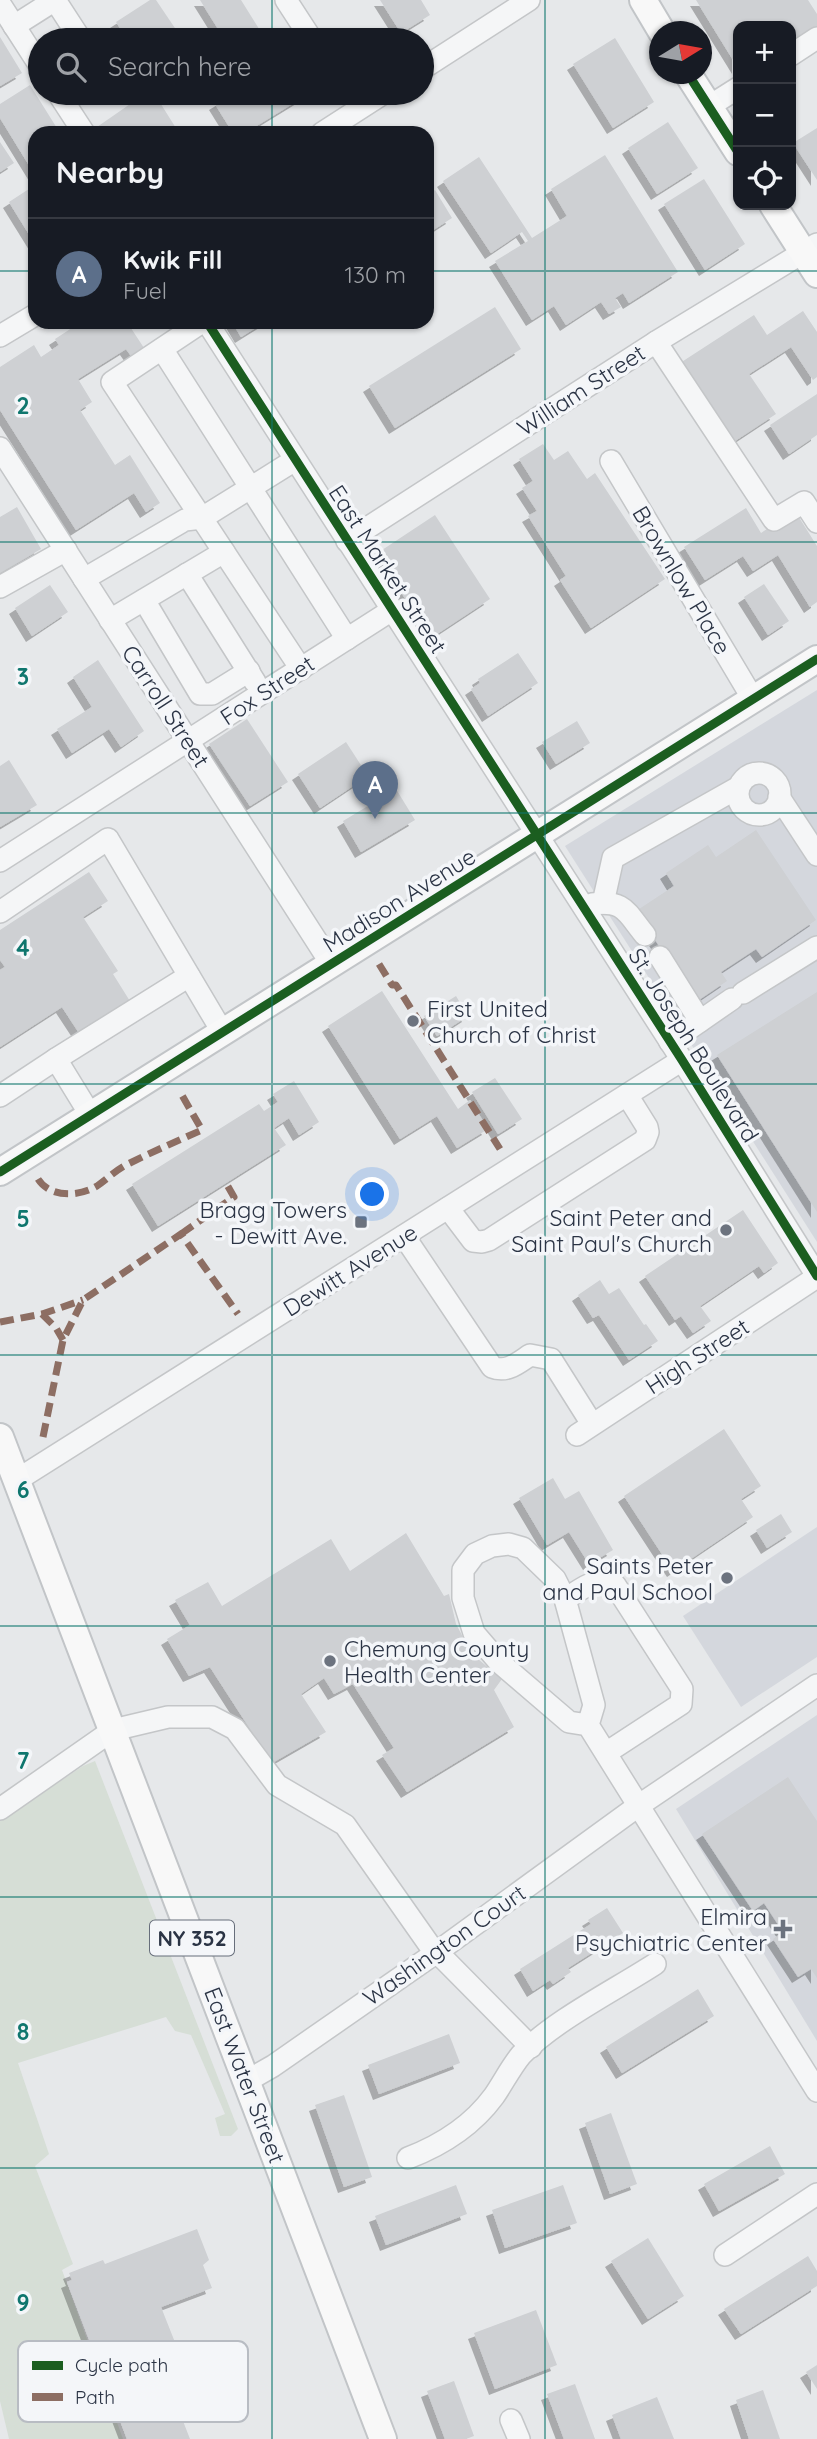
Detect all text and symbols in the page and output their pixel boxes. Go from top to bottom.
north arrow [649,21,712,84]
map controls [733,21,796,210]
button: + [733,21,796,84]
search box [28,28,434,105]
icon: search [52,48,90,86]
text: Search here [108,50,252,83]
button: − [733,84,796,147]
button: locate [733,147,796,210]
text: Nearby [56,153,164,191]
text: Kwik Fill [123,243,223,276]
text: A [72,260,86,289]
text: 130 m [344,260,406,289]
text: Fuel [123,276,167,305]
street label: William Street [512,338,651,442]
text: 2 [16,391,30,420]
street label: East Market Street [323,479,453,659]
street label: Brownlow Place [626,500,738,660]
street label: Carroll Street [116,639,216,773]
street label: Fox Street [214,649,320,731]
text: 3 [17,662,29,691]
pin: A [352,761,398,819]
street label: Madison Avenue [317,841,481,959]
text: 4 [16,933,30,962]
street label: St. Joseph Boulevard [622,943,766,1147]
place label: First United Church of Christ [427,994,597,1049]
marker: First United Church of Christ [405,1013,421,1029]
your location [355,1177,389,1211]
place label: Bragg Towers - Dewitt Ave. [200,1195,347,1250]
place label: Saint Peter and Saint Paul's Church [511,1203,712,1258]
text: 5 [16,1204,30,1233]
marker: Bragg Towers - Dewitt Ave. [353,1214,369,1230]
street label: Dewitt Avenue [278,1217,422,1323]
marker: Saint Peter and Saint Paul's Church [718,1222,734,1238]
street label: High Street [640,1312,755,1400]
text: 6 [17,1475,29,1504]
place label: Saints Peter and Paul School [543,1551,713,1606]
marker: Saints Peter and Paul School [719,1570,735,1586]
place label: Chemung County Health Center [344,1634,529,1689]
marker: Chemung County Health Center [322,1653,338,1669]
text: 7 [17,1746,30,1775]
street label: Washington Court [357,1878,531,2012]
place label: Elmira Psychiatric Center [575,1902,767,1957]
marker: Elmira Psychiatric Center [773,1919,793,1939]
road number: NY 352 [150,1920,234,1955]
street label: East Water Street [198,1983,292,2167]
text: 8 [17,2017,29,2046]
text: 9 [16,2288,30,2317]
legend [18,2341,248,2422]
text: Cycle path [75,2353,168,2377]
text: Path [75,2385,115,2409]

